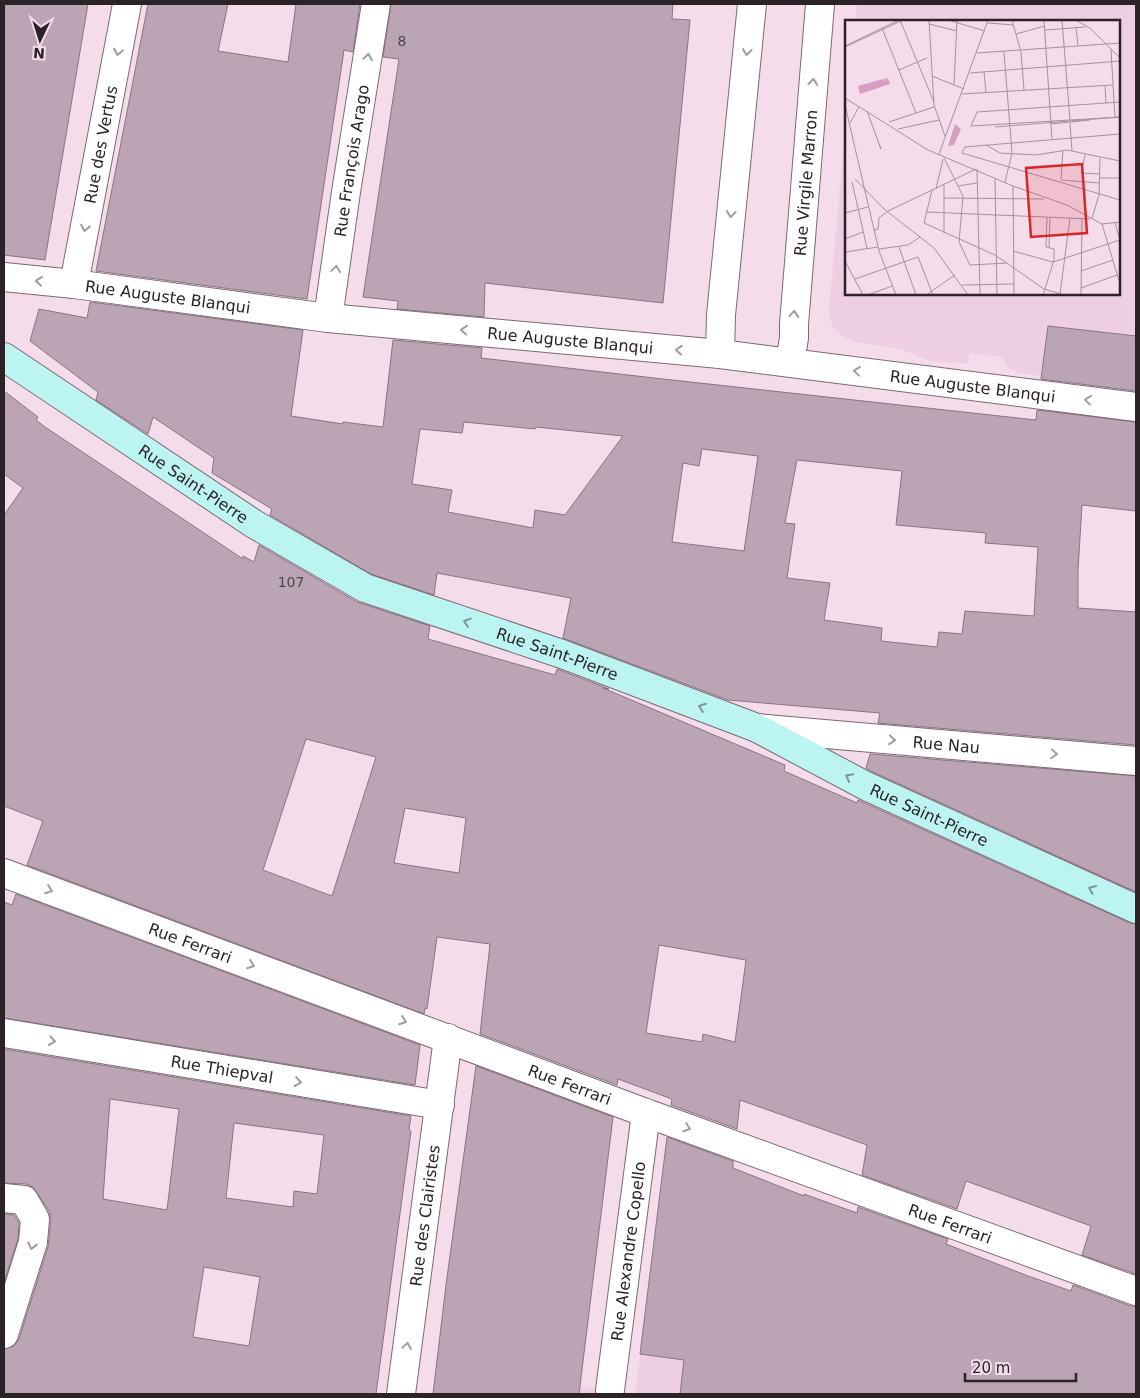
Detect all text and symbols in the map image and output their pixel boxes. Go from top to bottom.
north arrow [15,15,65,65]
inset map [845,20,1120,295]
house number: 8 [398,33,406,49]
text: N [33,45,45,61]
one-way arrow [114,47,124,56]
one-way arrow [742,49,753,57]
one-way arrow [362,53,372,61]
one-way arrow [808,78,819,86]
street label: Rue François Arago [330,83,373,238]
street label: Rue des Vertus [80,84,121,205]
street label: Rue Virgile Marron [790,109,821,257]
one-way arrow [726,210,737,218]
one-way arrow [80,224,90,233]
one-way arrow [330,265,341,273]
one-way arrow [35,275,43,286]
street label: Rue Auguste Blanqui [84,276,252,317]
one-way arrow [789,310,800,318]
street label: Rue Auguste Blanqui [487,323,654,357]
one-way arrow [460,325,468,336]
one-way arrow [674,345,682,356]
one-way arrow [853,366,861,377]
street label: Rue Auguste Blanqui [889,366,1057,406]
one-way arrow [1084,395,1092,406]
street label: Rue Saint-Pierre [135,440,252,527]
house number: 107 [278,574,304,590]
one-way arrow [464,618,472,628]
street label: Rue Saint-Pierre [494,623,621,684]
one-way arrow [699,703,707,713]
street label: Rue Nau [912,732,981,757]
one-way arrow [889,734,897,745]
one-way arrow [1051,748,1059,759]
one-way arrow [845,773,854,783]
street label: Rue Saint-Pierre [867,780,991,850]
one-way arrow [45,884,53,894]
one-way arrow [1088,884,1097,895]
street label: Rue Ferrari [146,918,235,967]
one-way arrow [246,959,255,969]
one-way arrow [399,1015,407,1025]
one-way arrow [48,1035,56,1046]
street label: Rue Thiepval [169,1051,275,1087]
street label: Rue Ferrari [526,1060,614,1109]
one-way arrow [295,1076,303,1087]
one-way arrow [682,1122,690,1132]
street label: Rue des Clairistes [406,1144,443,1288]
street label: Rue Alexandre Copello [607,1160,649,1342]
street label: Rue Ferrari [906,1200,994,1247]
one-way arrow [27,1241,38,1250]
one-way arrow [401,1342,412,1350]
scale bar [965,1350,1076,1382]
text: 20 m [972,1359,1010,1377]

